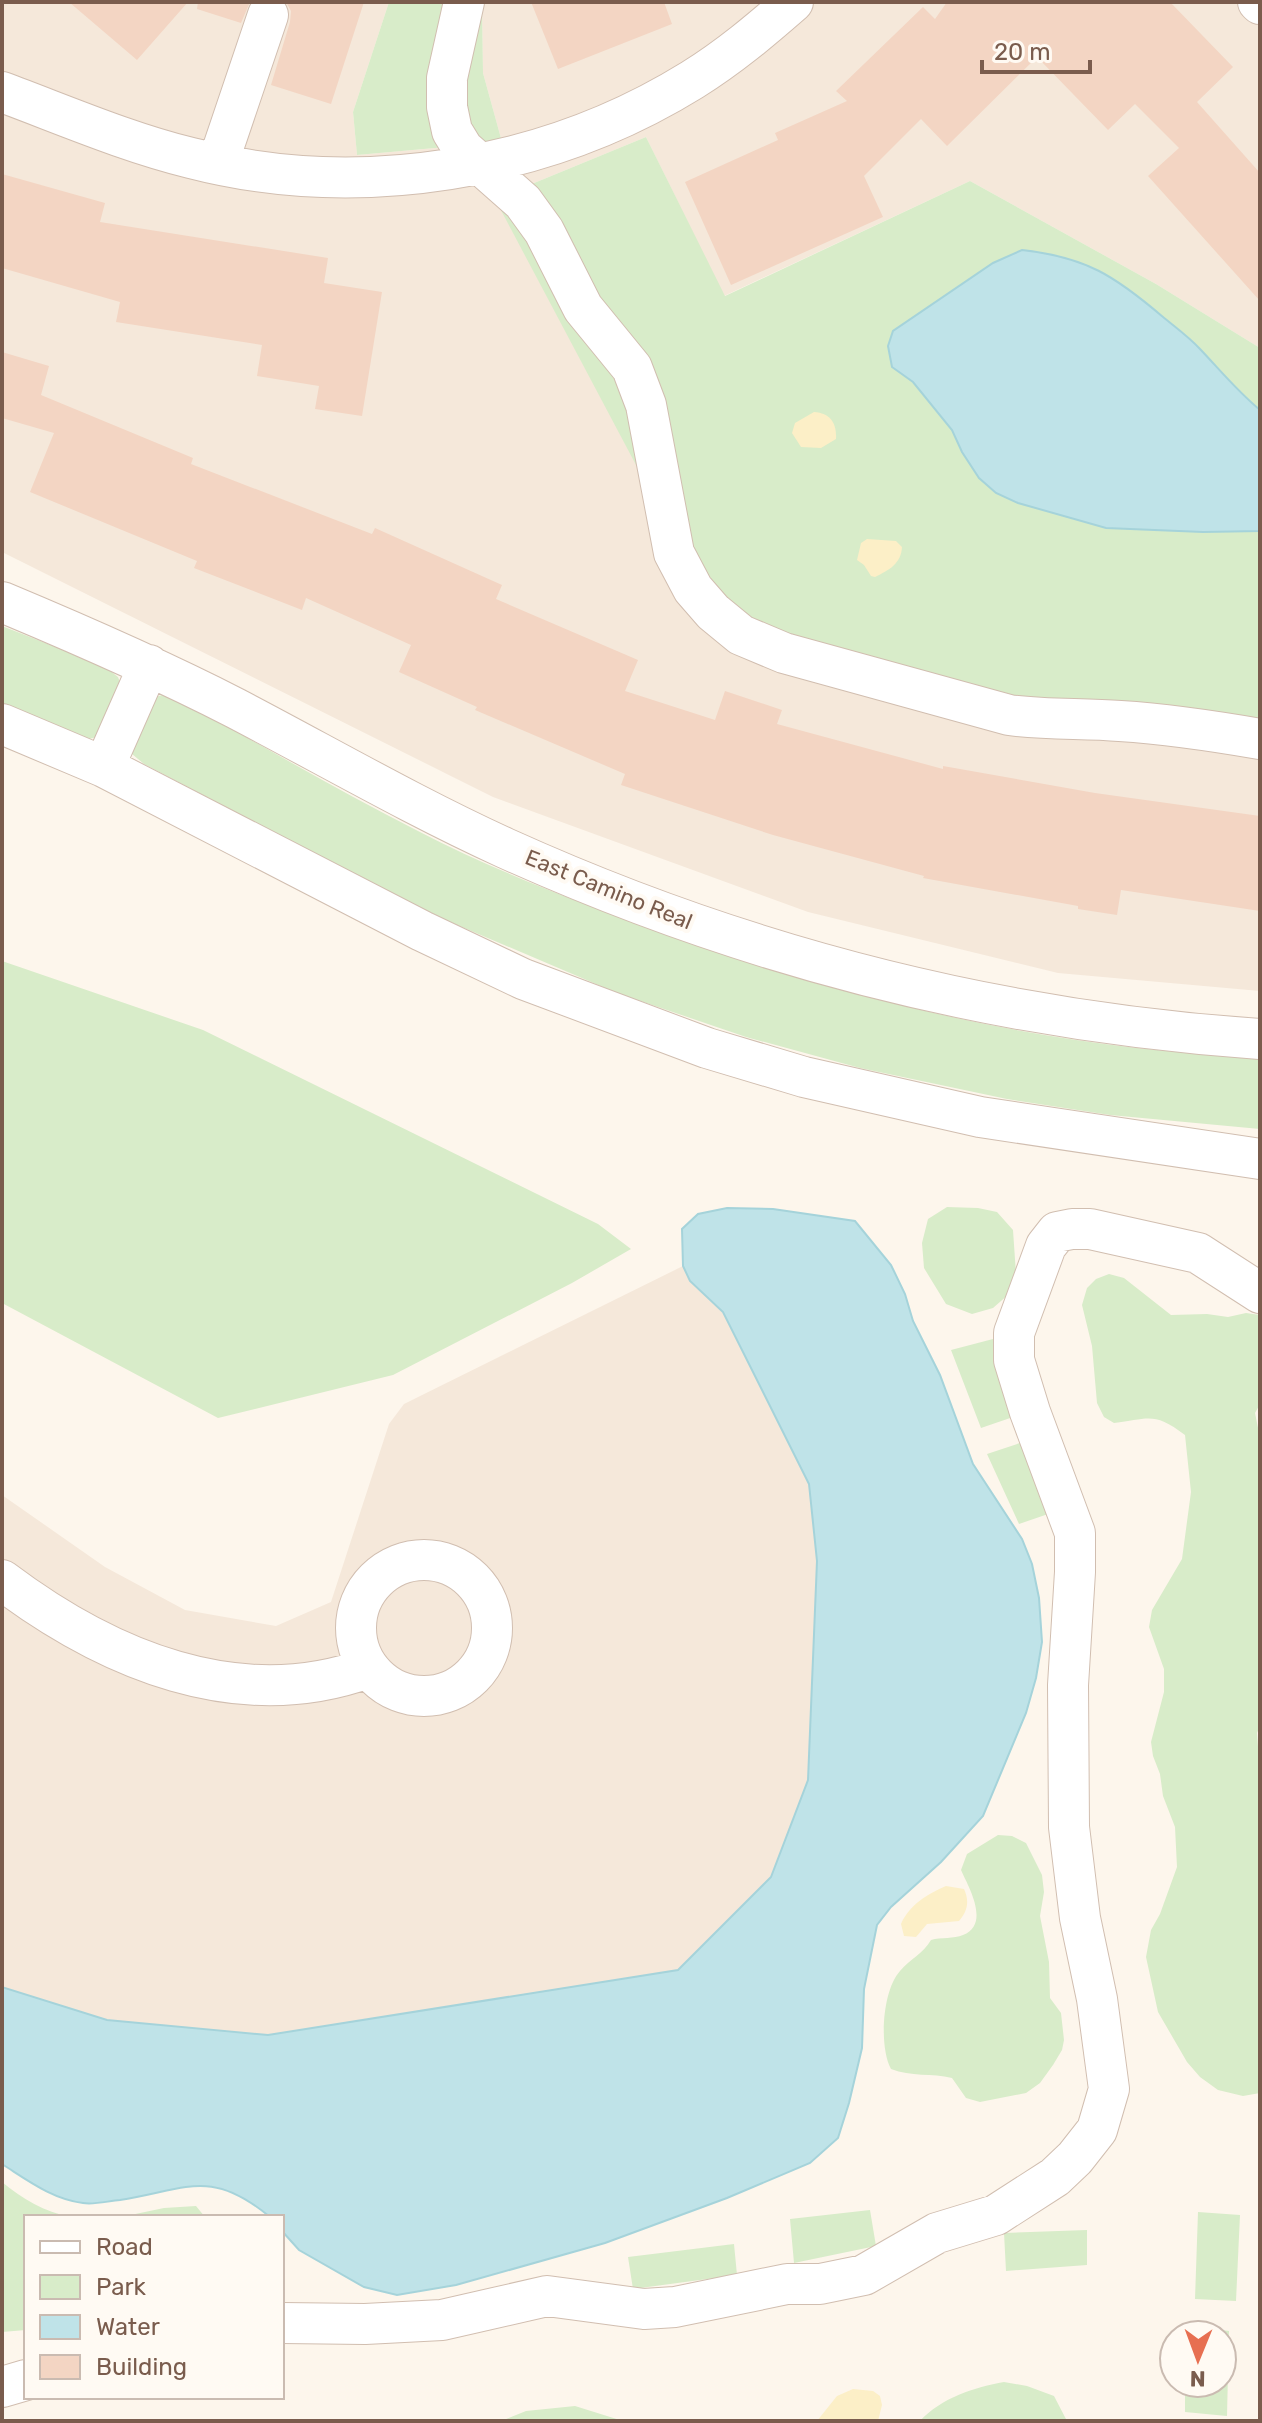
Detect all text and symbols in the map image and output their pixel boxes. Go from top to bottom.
scale bar [982,24,1090,74]
text: 20 m [994,38,1051,66]
street label: East Camino Real [521,844,696,935]
legend [24,2215,284,2399]
text: Road [96,2233,153,2261]
text: Park [96,2273,147,2301]
text: Water [96,2313,160,2341]
north arrow [1158,2319,1238,2399]
text: Building [96,2353,187,2381]
text: N [1190,2365,1206,2392]

